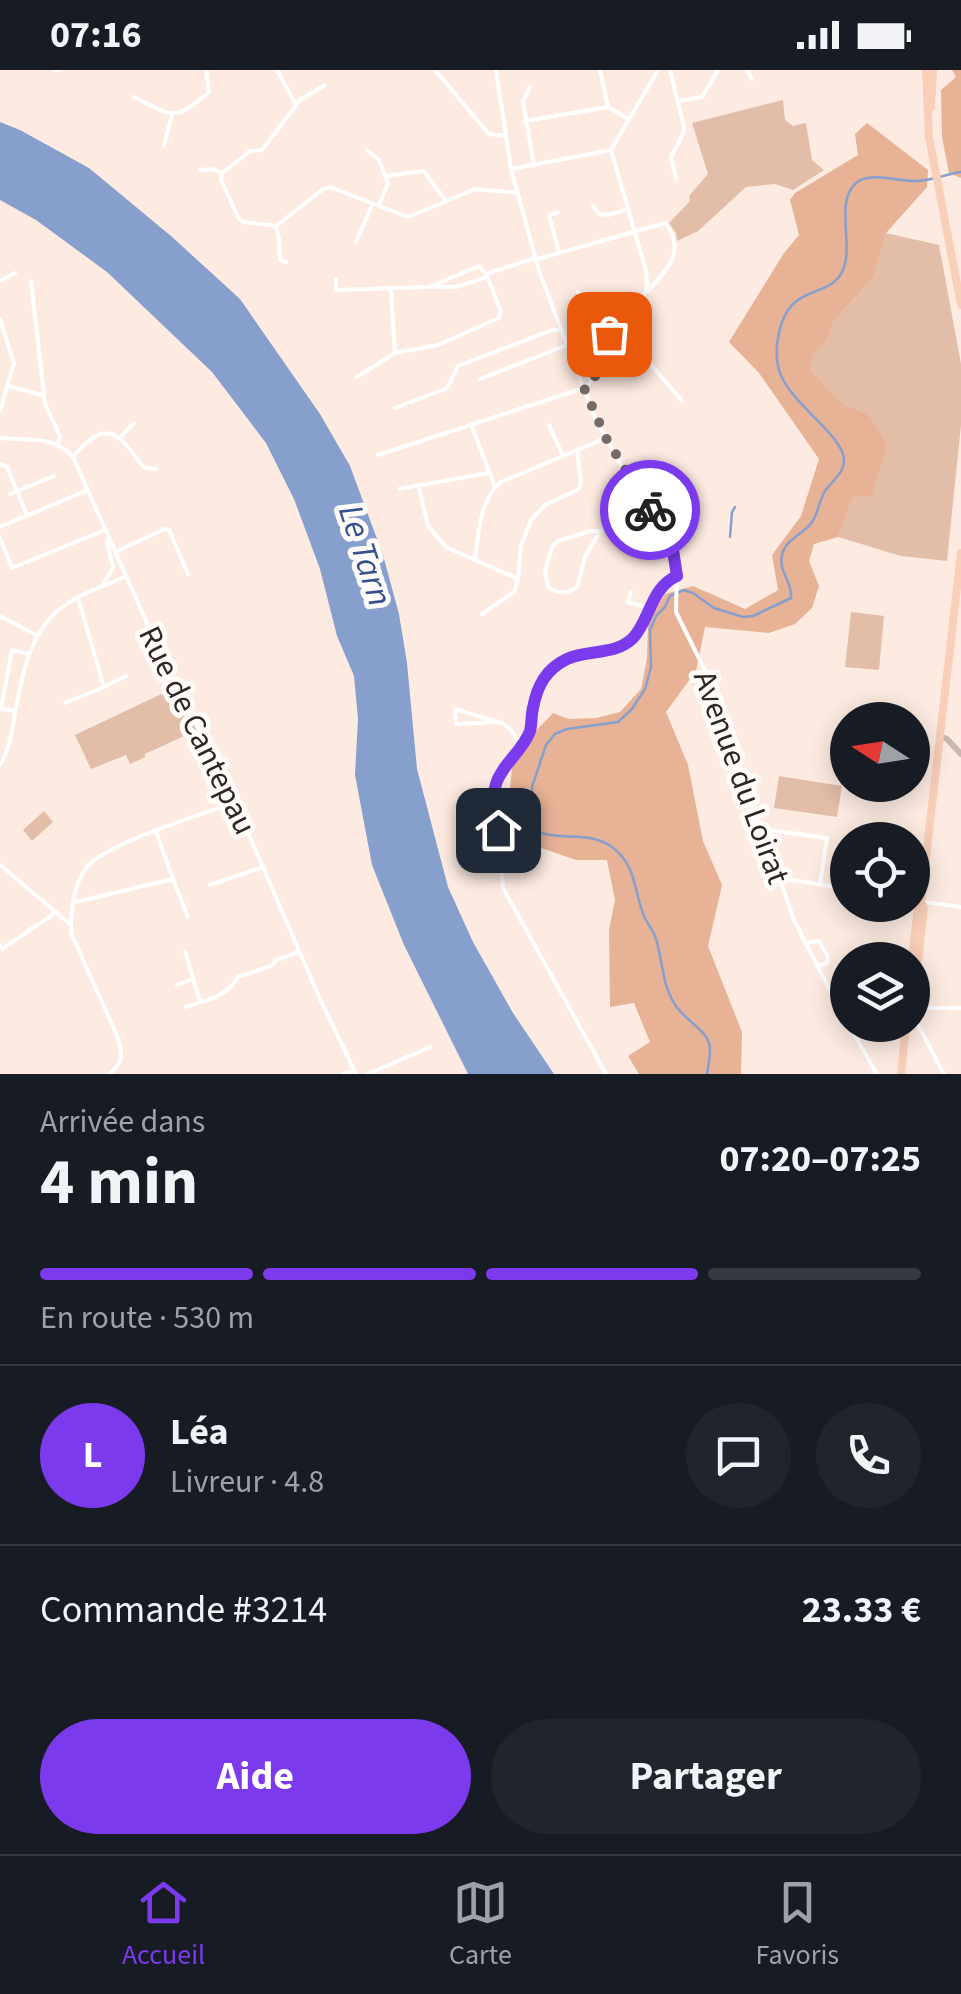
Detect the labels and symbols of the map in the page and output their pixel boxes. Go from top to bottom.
pin [567,292,652,377]
courier [600,460,700,560]
water label: Le Tarn [325,498,405,612]
street label: Rue de Cantepau [127,618,268,843]
street label: Avenue du Loirat [681,664,801,891]
north arrow [830,702,930,802]
pin [456,788,541,873]

